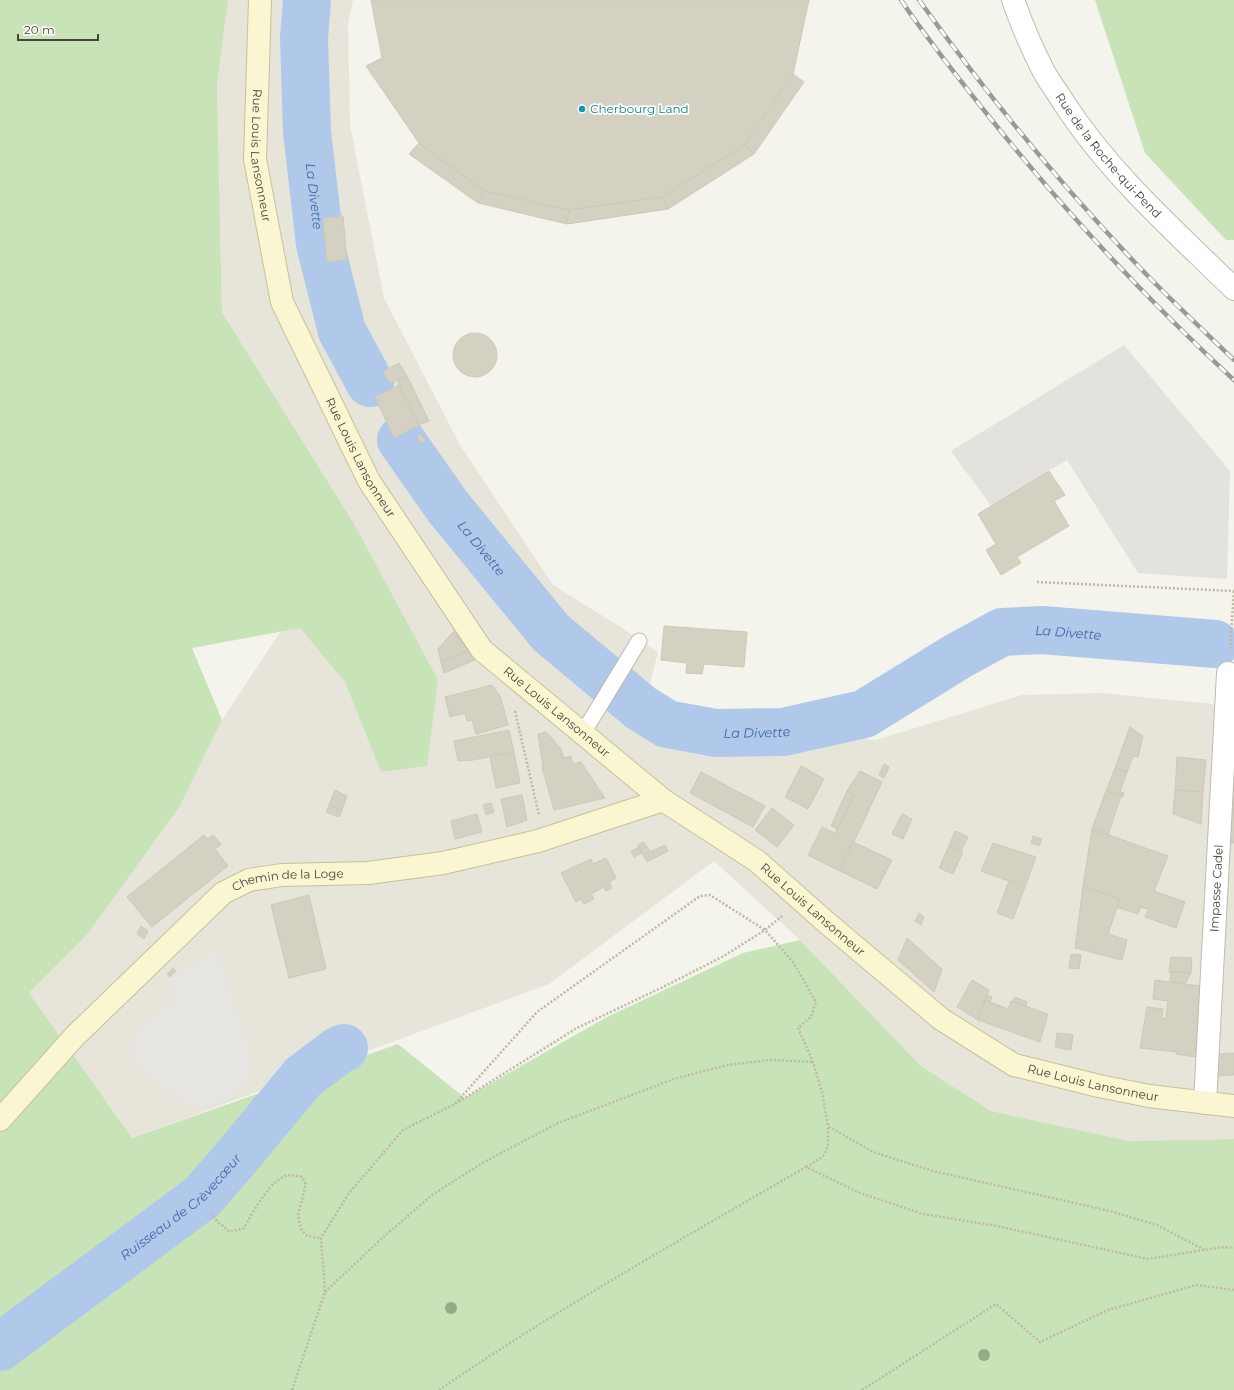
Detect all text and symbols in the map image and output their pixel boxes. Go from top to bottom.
scale bar [18,16,98,42]
text: 20 m [24,22,55,37]
street label: Rue Louis Lansonneur [248,89,275,223]
street label: Rue de la Roche-qui-Pend [1053,90,1165,221]
place label: Cherbourg Land [590,101,689,116]
marker: Cherbourg Land [577,104,587,114]
water label: La Divette [303,162,326,231]
street label: Rue Louis Lansonneur [323,395,399,520]
water label: La Divette [454,517,509,579]
water label: La Divette [1035,622,1102,643]
street label: Rue Louis Lansonneur [501,663,614,760]
water label: La Divette [723,723,792,741]
street label: Impasse Cadel [1206,844,1226,933]
street label: Rue Louis Lansonneur [758,860,869,959]
street label: Chemin de la Loge [229,866,344,894]
street label: Rue Louis Lansonneur [1026,1061,1160,1104]
water label: Ruisseau de Crèvecœur [117,1150,245,1263]

